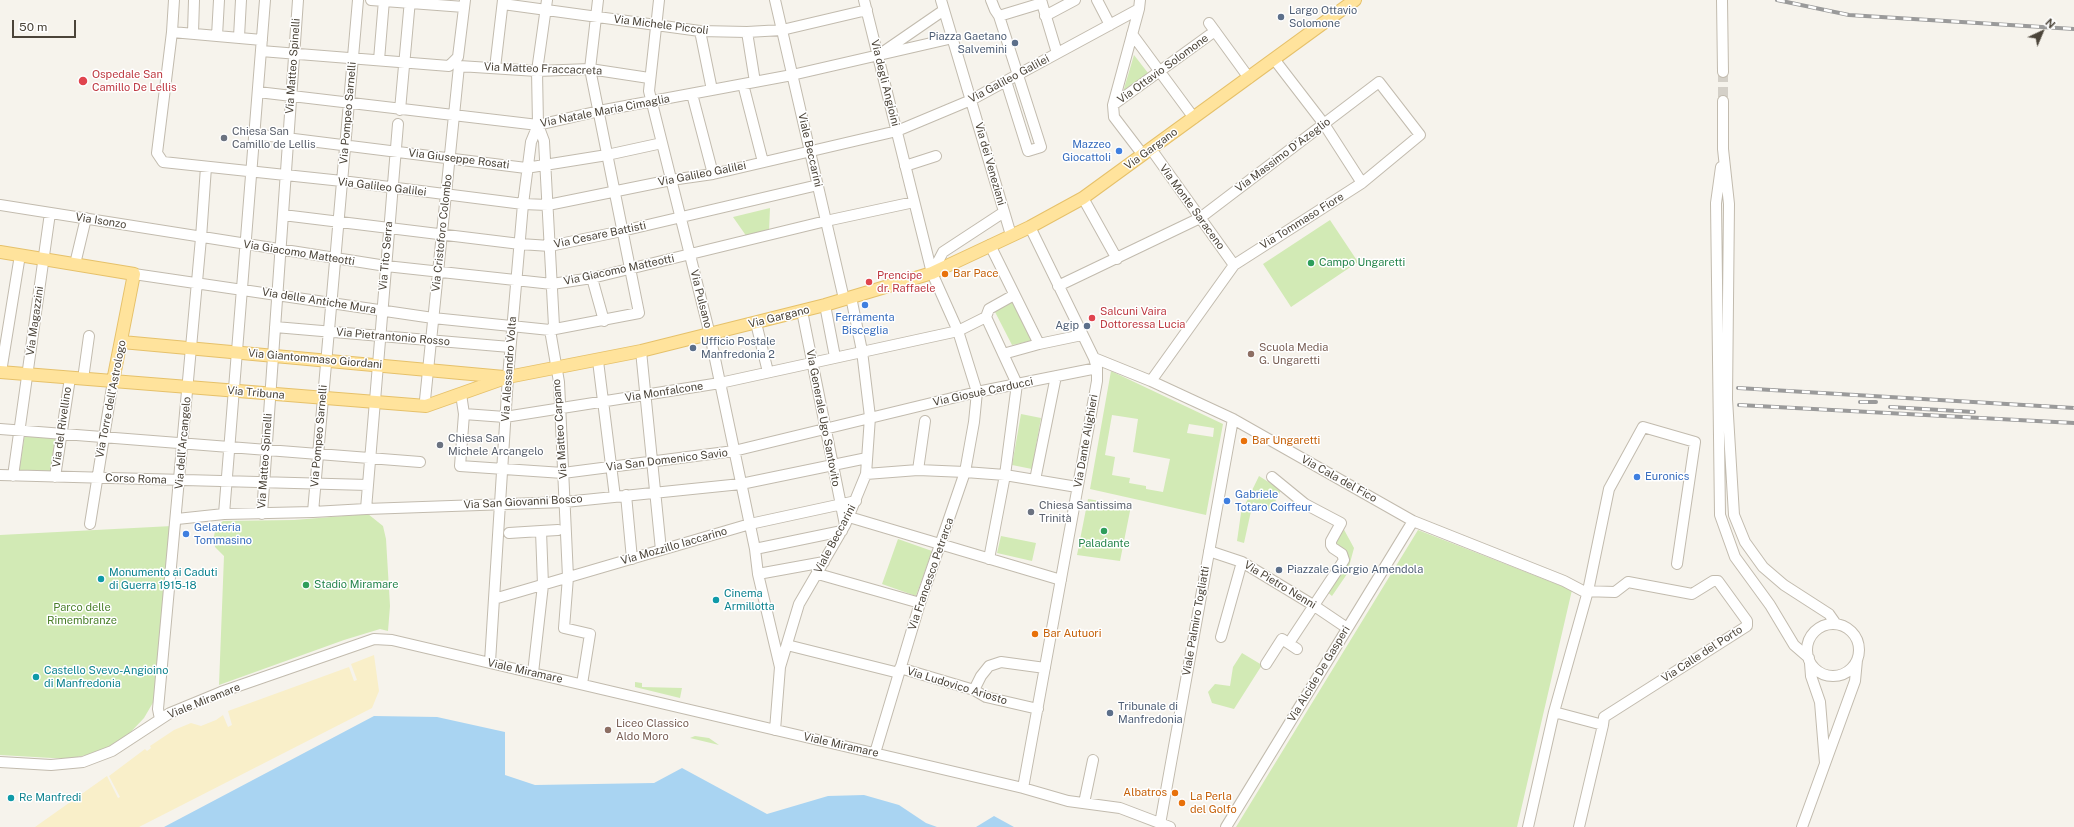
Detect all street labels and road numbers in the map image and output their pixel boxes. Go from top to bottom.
street label: Via Michele Piccoli [613,13,709,37]
street label: Via Matteo Spinelli [283,18,303,114]
street label: Via Ottavio Solomone [1115,32,1211,106]
street label: Via degli Angioini [868,38,902,128]
street label: Via Galileo Galilei [966,52,1052,106]
street label: Via Matteo Fraccacreta [484,60,602,78]
street label: Via Pompeo Sarnelli [337,61,359,165]
street label: Via Natale Maria Cimaglia [539,92,671,130]
street label: Viale Beccarini [795,112,825,188]
street label: Via Massimo D'Azeglio [1233,115,1333,195]
street label: Via dei Veneziani [972,121,1008,207]
street label: Via Gargano [1122,125,1180,173]
street label: Via Giuseppe Rosati [408,146,510,172]
street label: Via Galileo Galilei [657,159,747,189]
street label: Via Monte Saraceno [1157,162,1227,252]
street label: Via Cristoforo Colombo [429,174,455,292]
street label: Via Galileo Galilei [337,175,427,199]
street label: Via Tommaso Fiore [1258,190,1346,252]
street label: Via Isonzo [74,210,128,232]
street label: Via Cesare Battisti [553,219,647,251]
street label: Via Tito Serra [376,221,396,291]
street label: Via Giacomo Matteotti [242,238,356,268]
street label: Via Giacomo Matteotti [563,252,675,288]
street label: Via Pulsano [687,268,715,330]
street label: Via Magazzini [24,285,46,357]
street label: Via delle Antiche Mura [261,285,377,317]
street label: Via Gargano [747,303,811,331]
street label: Via Alessandro Volta [499,316,519,422]
street label: Via Pietrantonio Rosso [336,325,450,349]
street label: Via Torre dell'Astrologo [93,339,129,459]
street label: Via Giantommaso Giordani [247,347,383,371]
street label: Via Generale Ugo Santovito [803,348,843,488]
street label: Via Giosuè Carducci [932,375,1034,409]
street label: Via Matteo Carpano [550,378,570,480]
street label: Via Monfalcone [624,379,704,405]
street label: Via Tribuna [227,384,285,402]
street label: Via Pompeo Sarnelli [308,384,330,488]
street label: Via del Rivellino [50,386,74,468]
street label: Via Dante Alighieri [1071,393,1101,489]
street label: Via dell'Arcangelo [172,396,194,490]
street label: Via Matteo Spinelli [255,413,275,509]
street label: Via San Domenico Savio [605,446,729,474]
street label: Via Cala del Fico [1299,453,1379,505]
street label: Corso Roma [105,471,167,487]
street label: Via San Giovanni Bosco [463,492,583,512]
street label: Viale Beccarini [811,502,859,576]
street label: Via Francesco Petrarca [906,516,956,632]
street label: Via Mozzillo Iaccarino [619,524,729,568]
street label: Via Pietro Nenni [1242,558,1318,612]
street label: Viale Palmiro Togliatti [1180,565,1212,677]
street label: Via Calle del Porto [1659,623,1745,685]
street label: Via Alcide De Gasperi [1285,624,1353,724]
street label: Viale Miramare [486,656,564,686]
street label: Via Ludovico Ariosto [905,664,1009,708]
street label: Viale Miramare [166,680,242,722]
street label: Viale Miramare [802,730,880,760]

